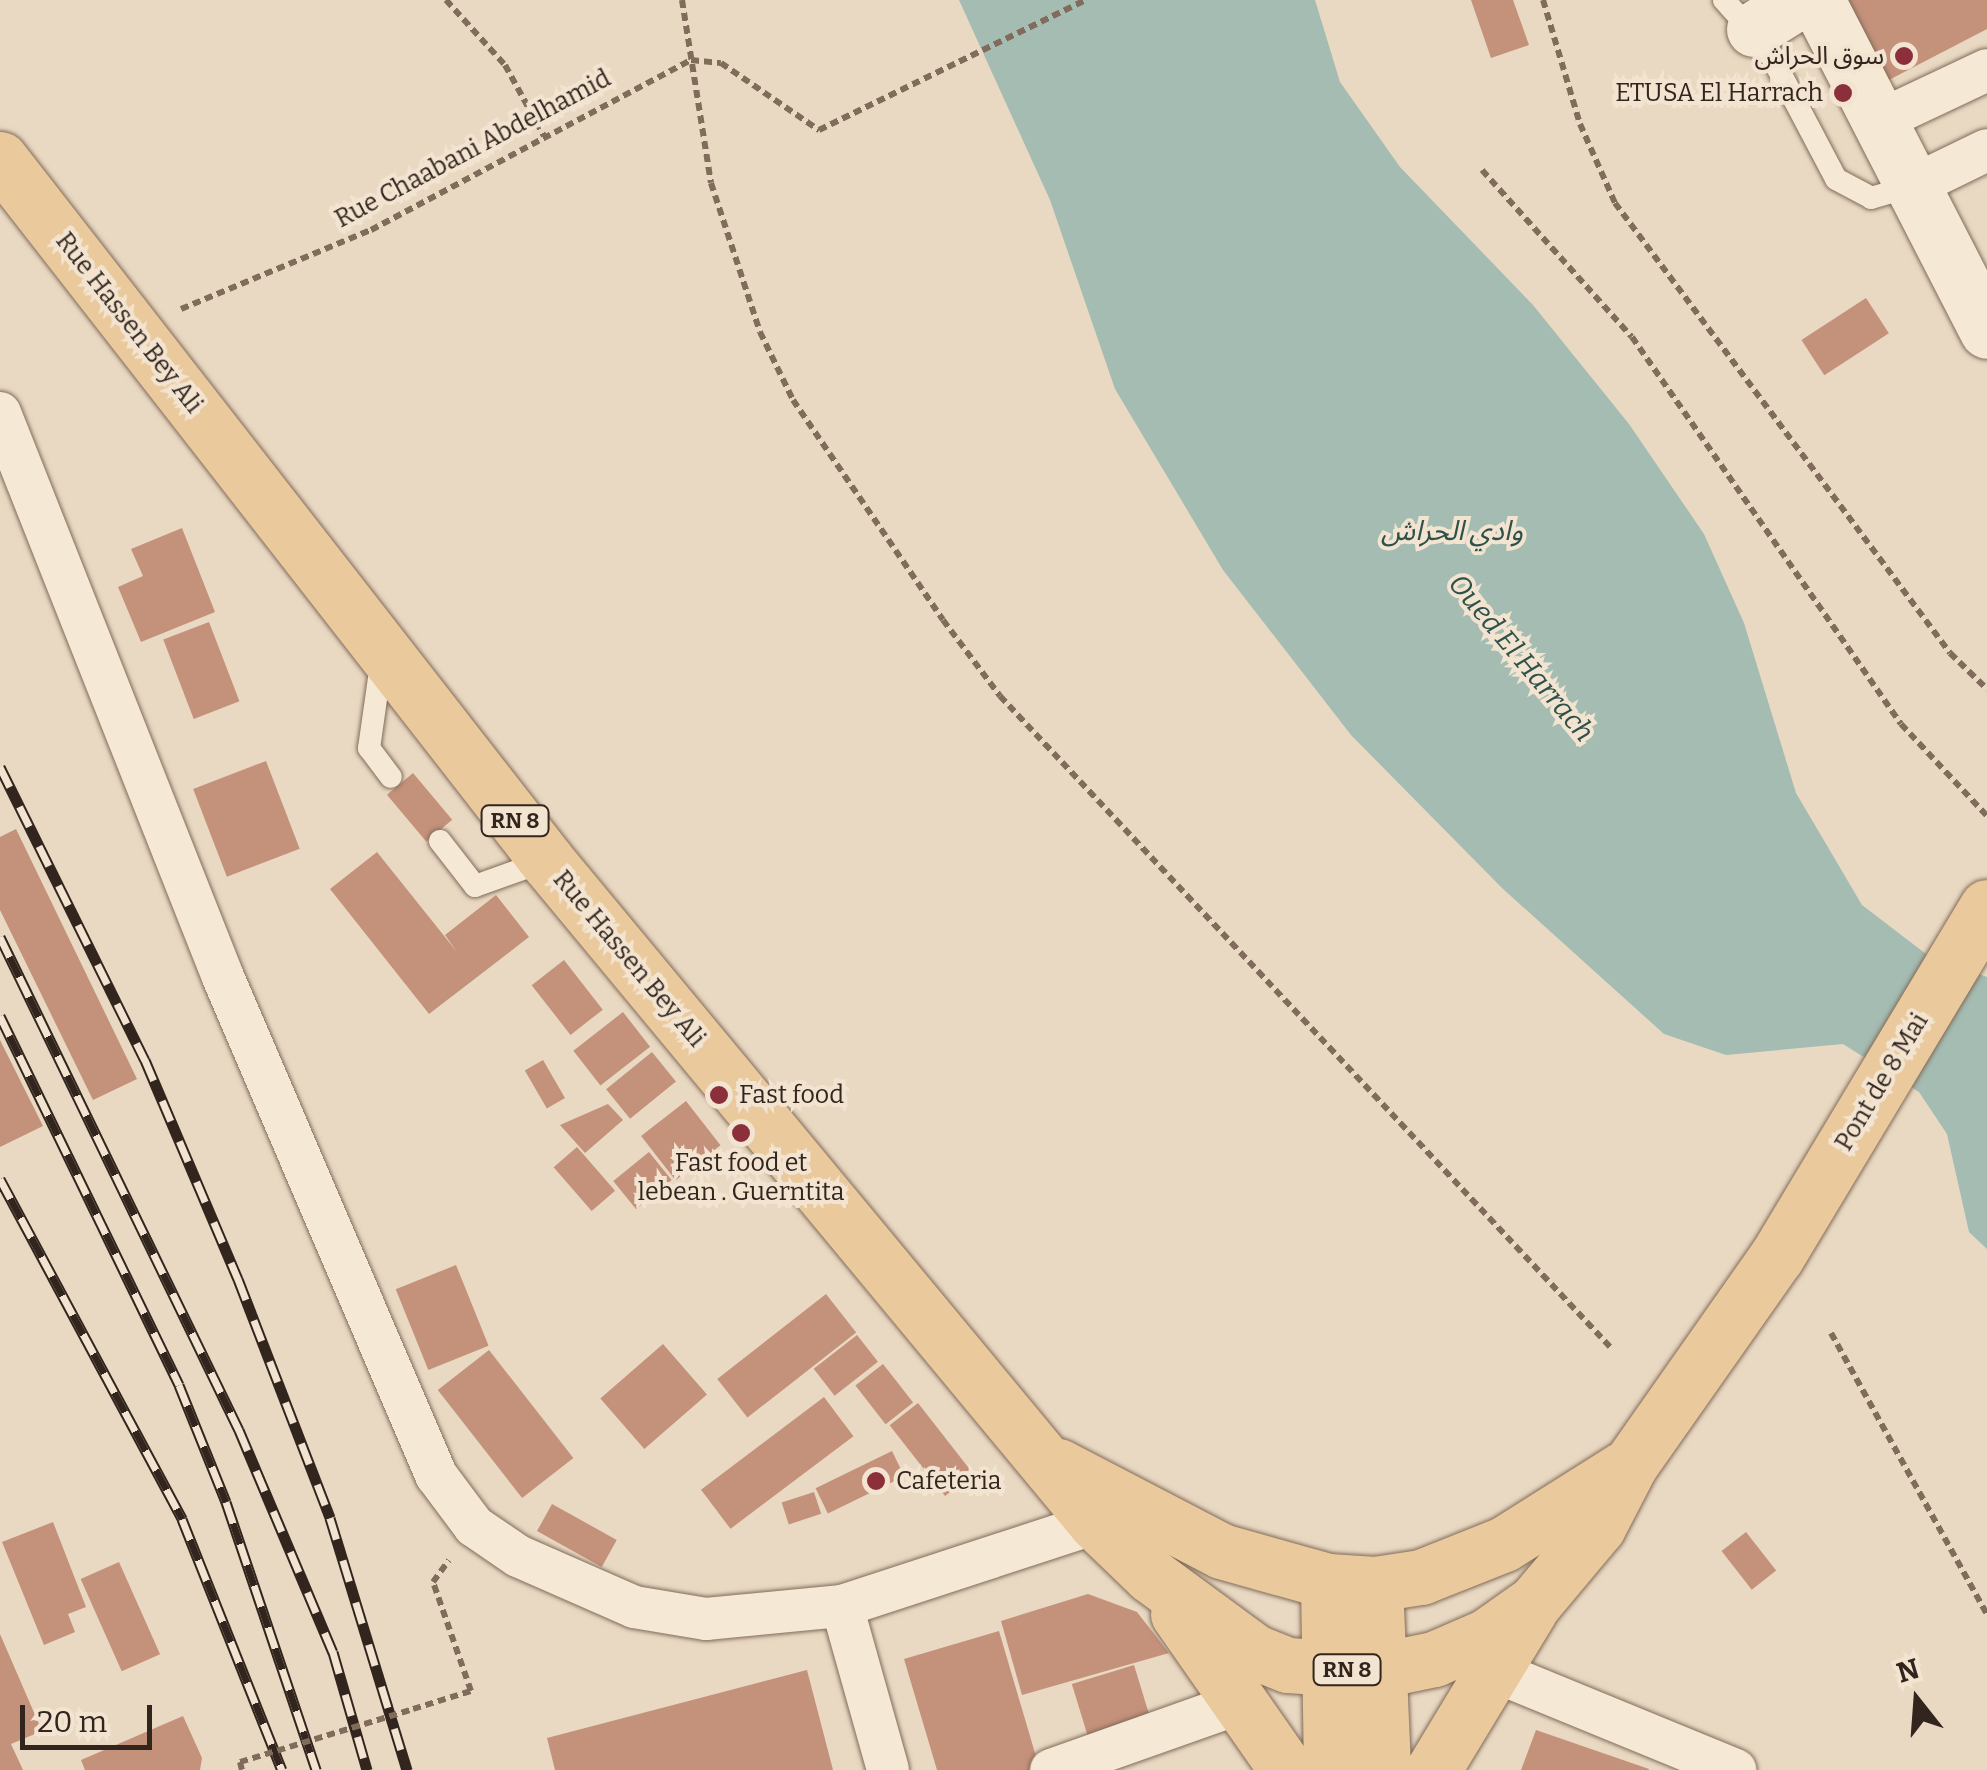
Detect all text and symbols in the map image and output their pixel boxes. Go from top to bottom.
place label: سوق الحراش [1754,41,1884,71]
marker: سوق الحراش [1893,45,1915,67]
street label: Rue Chaabani Abdelhamid [330,63,616,235]
place label: ETUSA El Harrach [1615,78,1823,108]
marker: ETUSA El Harrach [1832,82,1854,104]
street label: Rue Hassen Bey Ali [49,227,209,419]
water label: وادي الحراش [1381,514,1523,548]
water label: Oued El Harrach [1441,567,1601,749]
road number: RN 8 [480,804,550,838]
street label: Rue Hassen Bey Ali [546,865,712,1053]
street label: Pont de 8 Mai [1829,1008,1935,1156]
place label: Fast food [739,1080,844,1110]
marker: Fast food [708,1084,730,1106]
marker: Fast food et lebean . Guerntita [730,1122,752,1144]
place label: Fast food et lebean . Guerntita [638,1149,844,1208]
place label: Cafeteria [896,1466,1001,1496]
marker: Cafeteria [865,1470,887,1492]
north arrow [1867,1650,1967,1750]
text: N [1893,1652,1923,1690]
road number: RN 8 [1312,1653,1382,1687]
scale bar [25,1685,158,1747]
text: 20 m [37,1704,107,1740]

